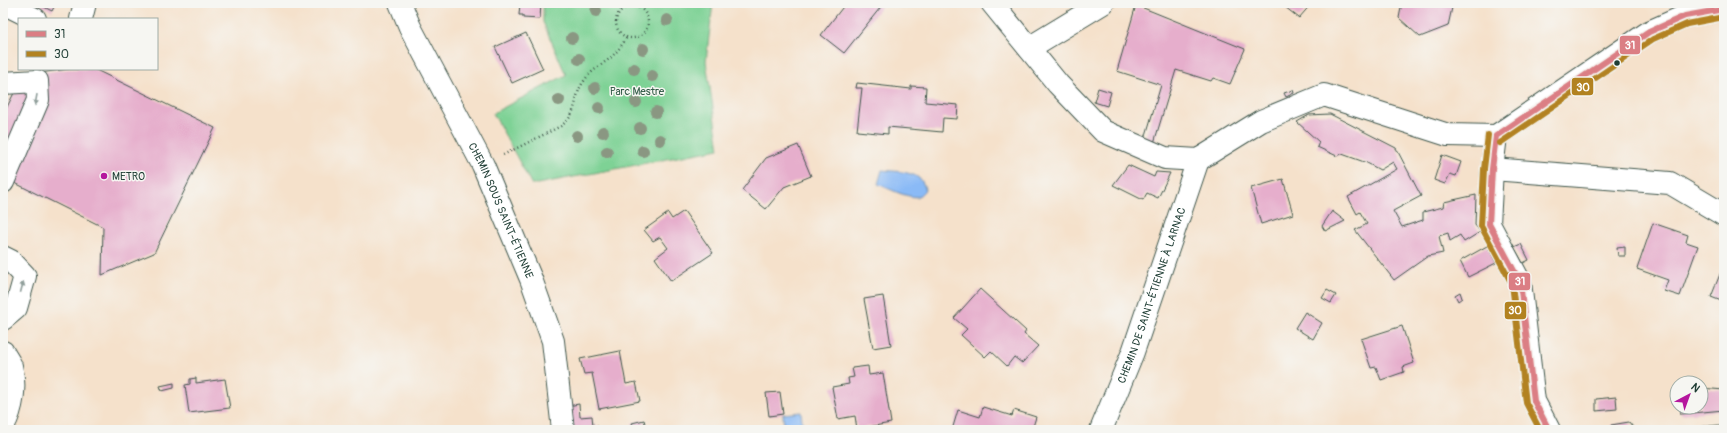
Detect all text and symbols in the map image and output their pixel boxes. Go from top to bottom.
legend [18,18,158,70]
text: 31 [54,27,65,42]
line badge: 31 [1619,35,1641,55]
text: 31 [1625,39,1635,52]
text: 30 [54,47,69,62]
unlabelled marker [1612,58,1622,68]
line badge: 30 [1571,77,1594,96]
text: 30 [1576,81,1590,94]
park label: Parc Mestre [610,85,665,98]
one-way arrow [33,94,39,106]
street label: CHEMIN SOUS SAINT-ÉTIENNE [466,140,537,280]
place label: METRO [112,170,145,183]
marker: METRO [99,171,109,181]
street label: CHEMIN DE SAINT-ÉTIENNE À LARNAC [1114,205,1188,385]
line badge: 31 [1508,272,1531,291]
text: 31 [1515,275,1525,288]
one-way arrow [19,281,25,293]
line badge: 30 [1504,301,1527,320]
text: 30 [1508,304,1522,317]
north arrow [1669,375,1709,415]
text: N [1688,380,1703,396]

